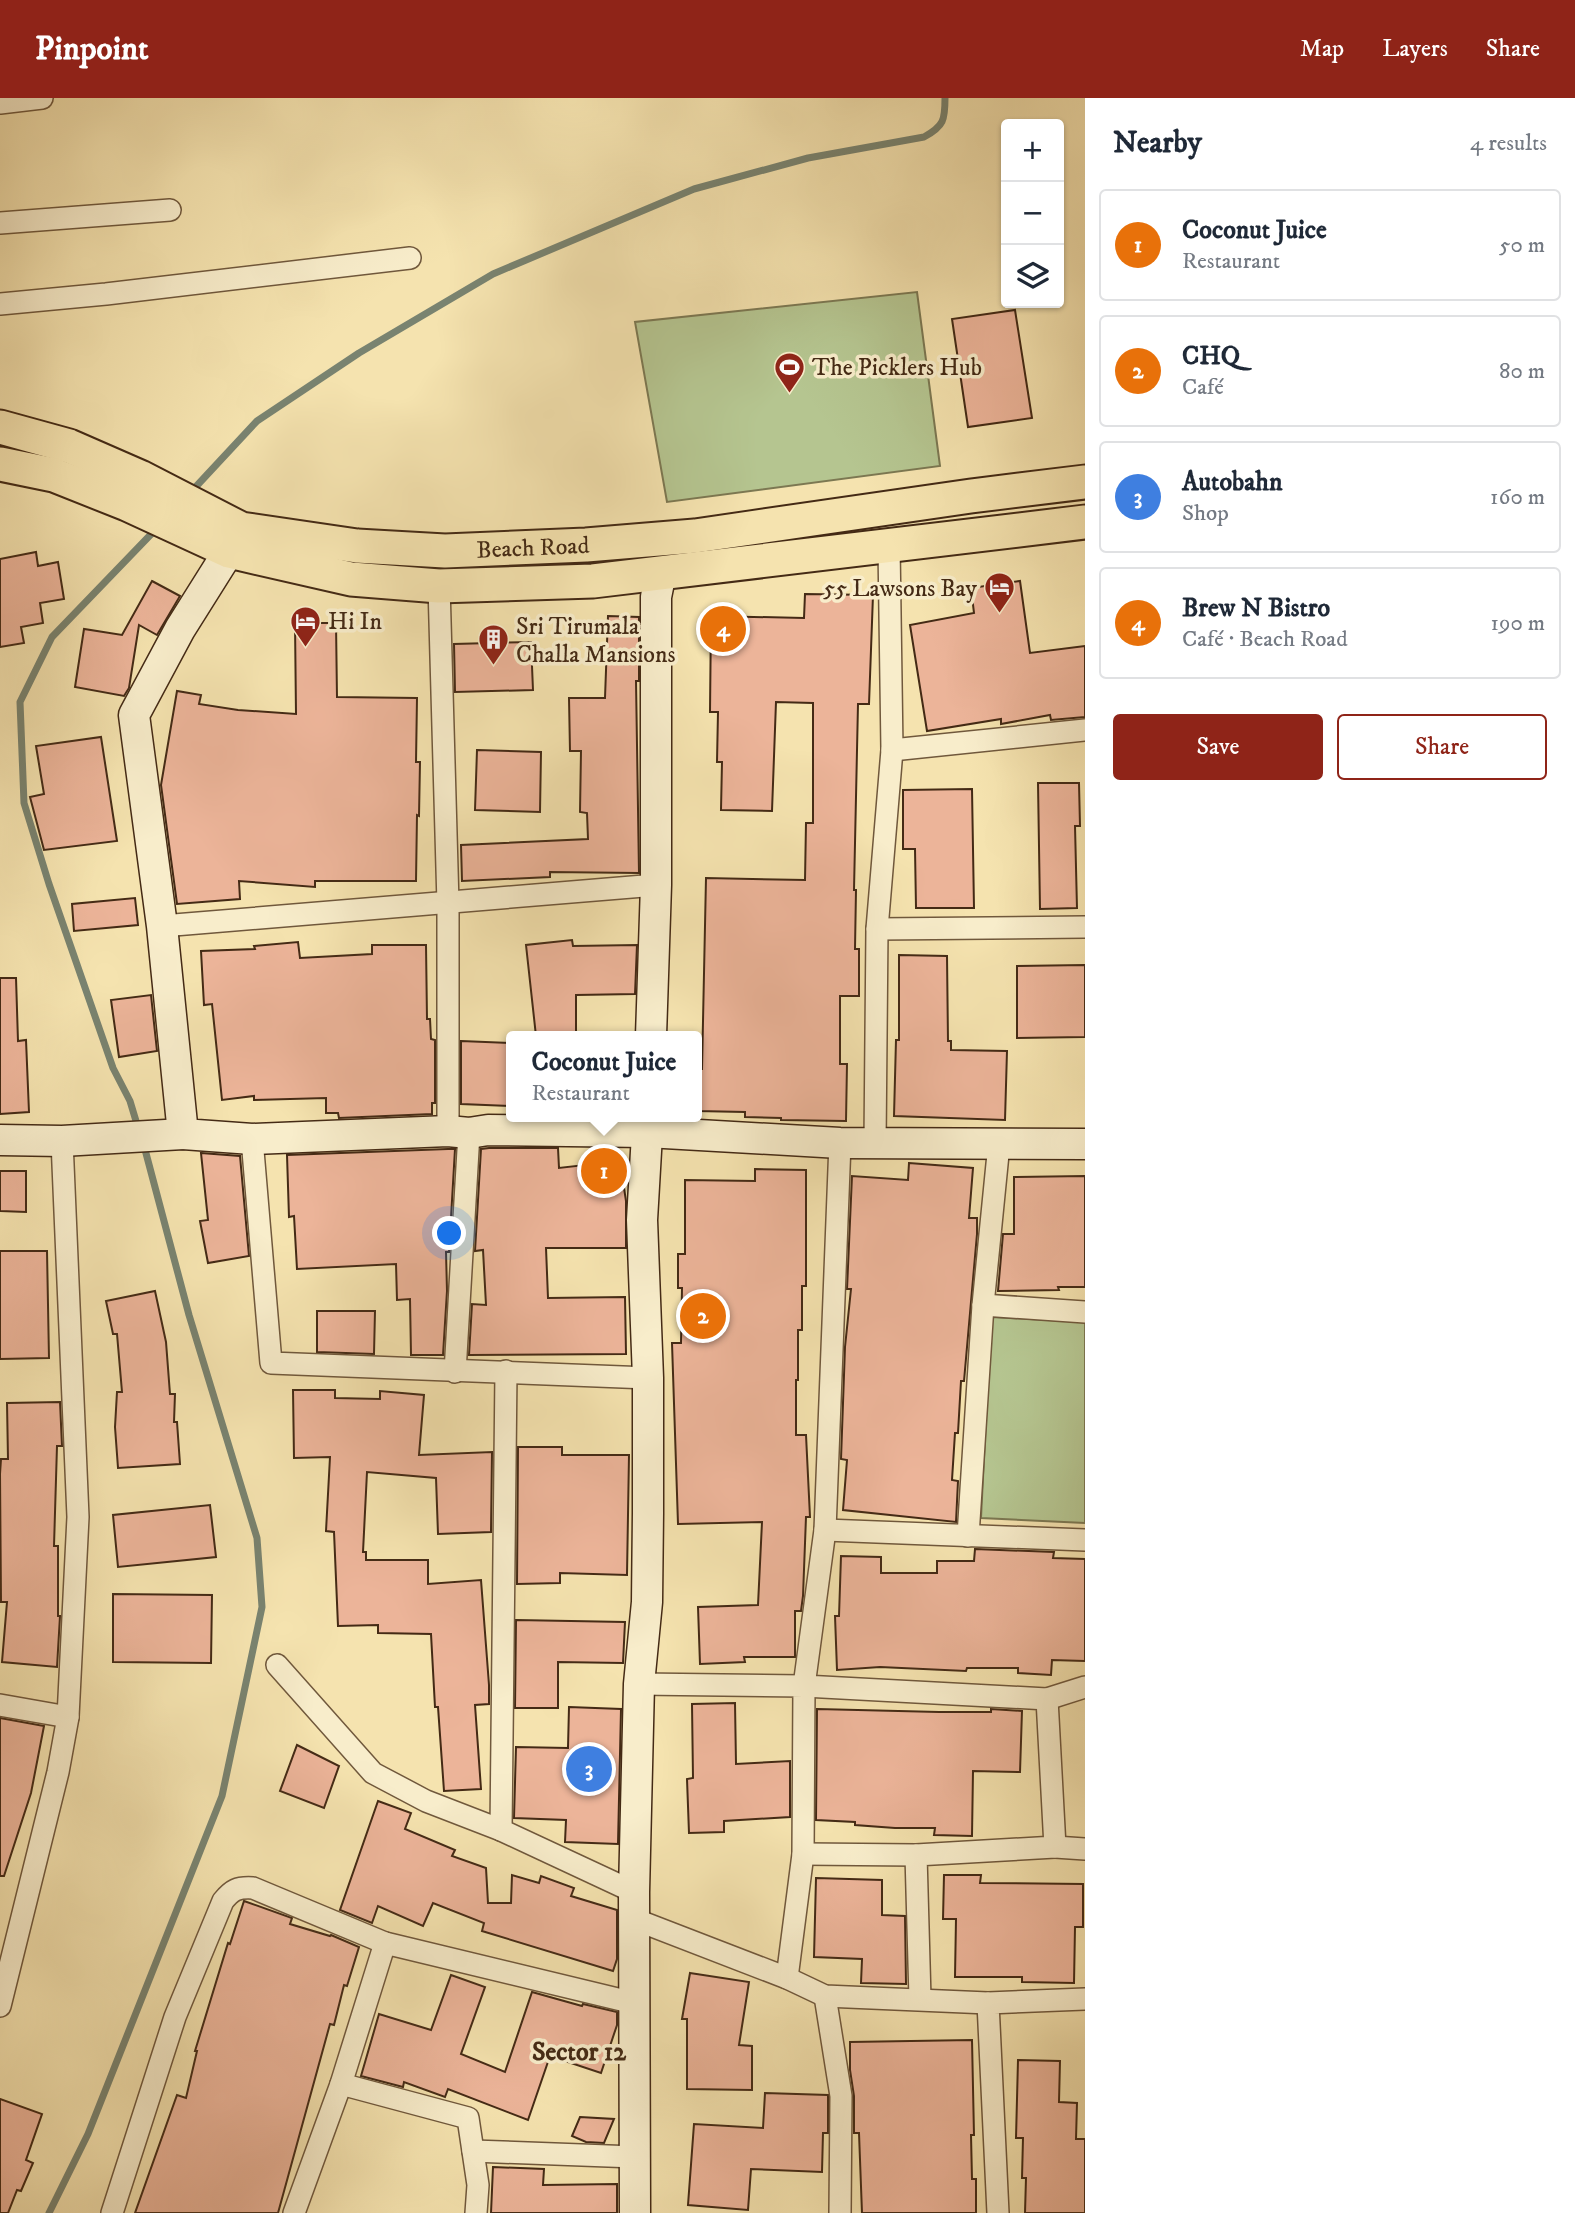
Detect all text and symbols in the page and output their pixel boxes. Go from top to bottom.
text: Pinpoint [35,29,149,70]
text: Map [1300,34,1344,64]
text: Layers [1382,34,1448,64]
text: Share [1486,34,1540,64]
map controls [1001,119,1064,308]
button: + [1001,119,1064,182]
text: Nearby [1113,125,1202,162]
text: 4 results [1470,129,1547,158]
button: − [1001,182,1064,245]
text: Coconut Juice [1182,214,1327,247]
text: 1 [1134,231,1142,260]
text: 50 m [1499,231,1545,260]
button: layers [1001,245,1064,308]
text: Restaurant [1182,247,1280,276]
text: CHQ [1182,340,1240,373]
sports icon: The Picklers Hub [772,350,806,394]
place label: The Picklers Hub [812,353,982,383]
text: 2 [1132,357,1144,386]
text: 80 m [1499,357,1545,386]
text: Café [1182,373,1224,402]
text: Autobahn [1182,466,1283,499]
text: 3 [1134,483,1142,512]
text: 160 m [1490,483,1545,512]
text: Shop [1182,499,1229,528]
street label: Beach Road [476,531,590,566]
hotel icon: 55 Lawsons Bay [983,571,1017,615]
place label: 55 Lawsons Bay [823,574,978,604]
text: Brew N Bistro [1182,592,1330,625]
pin: 4 [700,603,746,655]
hotel icon: Hi In [288,604,322,648]
place label: Hi In [328,607,382,637]
text: 4 [1131,609,1145,638]
text: 190 m [1491,609,1545,638]
place label: Sri Tirumala Challa Mansions [516,612,676,670]
building icon: Sri Tirumala Challa Mansions [476,623,510,667]
text: Café · Beach Road [1182,625,1348,654]
button: Save [1113,714,1323,780]
button: Share [1337,714,1547,780]
popup [506,1031,702,1122]
text: Coconut Juice [532,1046,676,1079]
text: Restaurant [532,1079,630,1108]
pin: 1 [581,1145,627,1197]
your location [432,1216,466,1250]
pin: 2 [680,1290,726,1342]
pin: 3 [566,1743,612,1795]
district label: Sector 12 [532,2036,627,2069]

